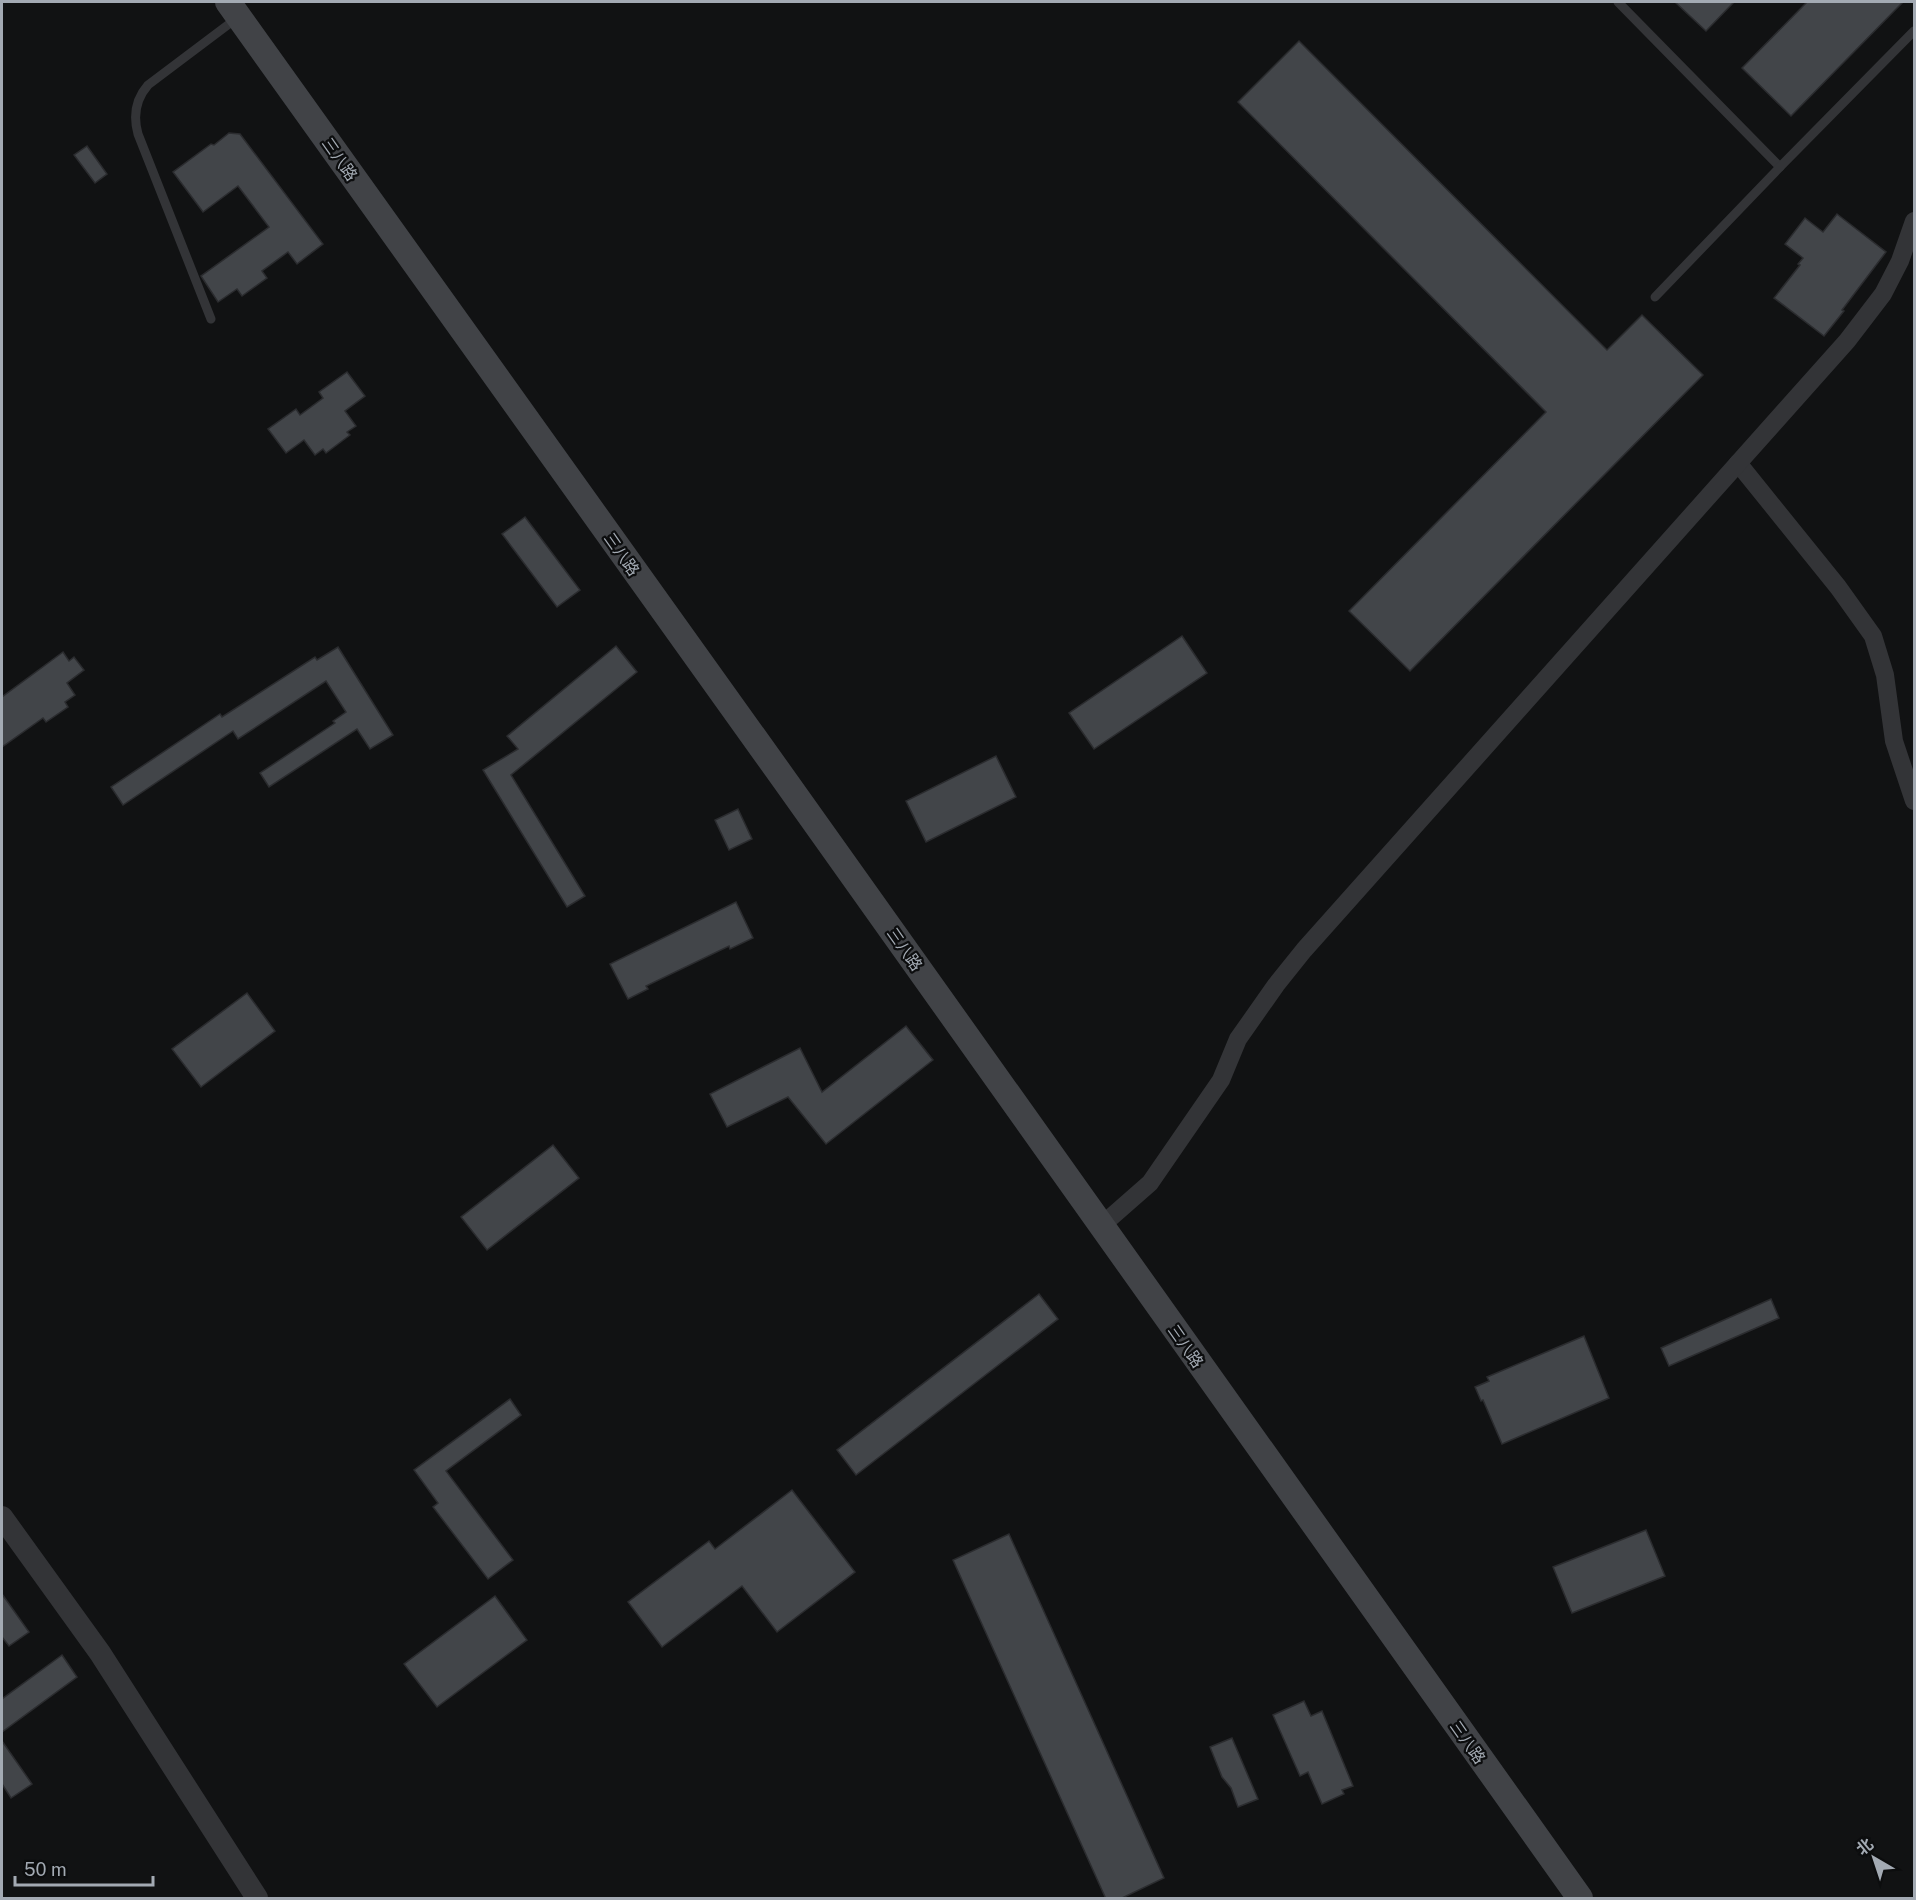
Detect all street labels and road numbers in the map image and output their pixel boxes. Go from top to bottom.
street label: 三八路 [318,134,361,184]
street label: 三八路 [600,529,643,579]
street label: 三八路 [883,924,926,974]
street label: 三八路 [1164,1321,1207,1371]
street label: 三八路 [1446,1717,1489,1767]

